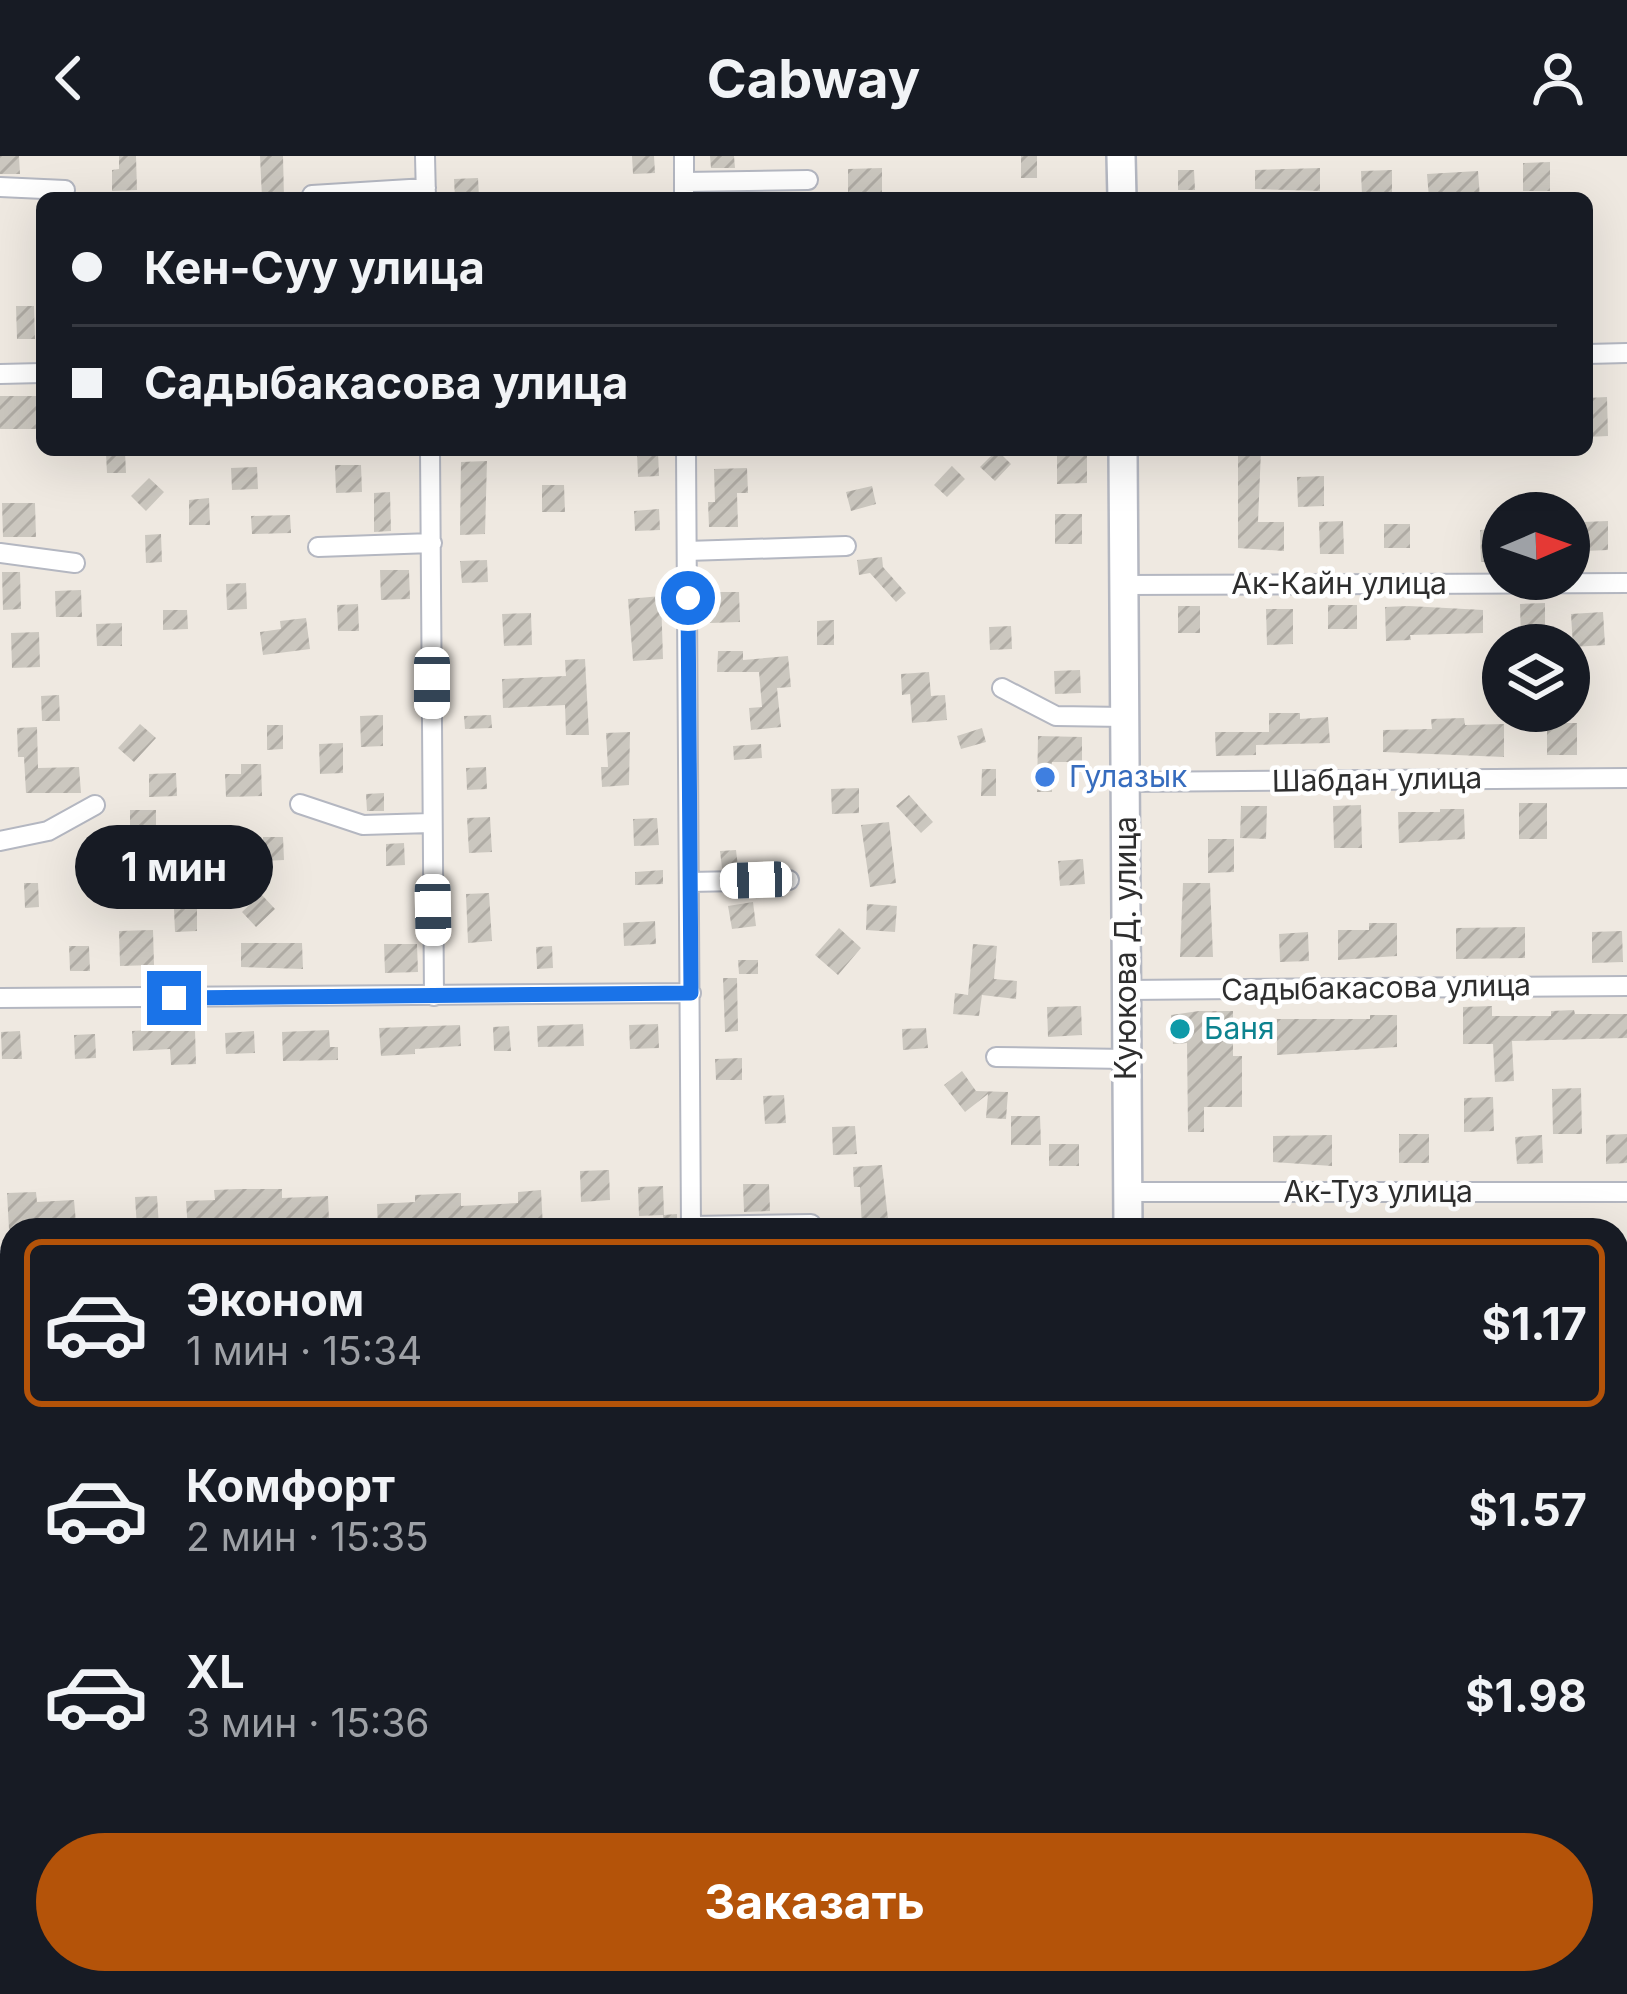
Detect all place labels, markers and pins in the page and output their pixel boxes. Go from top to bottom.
place label: Гулазык [1069,758,1187,794]
marker: Гулазык [1032,764,1058,790]
place label: Баня [1204,1010,1275,1046]
marker: Баня [1167,1016,1193,1042]

